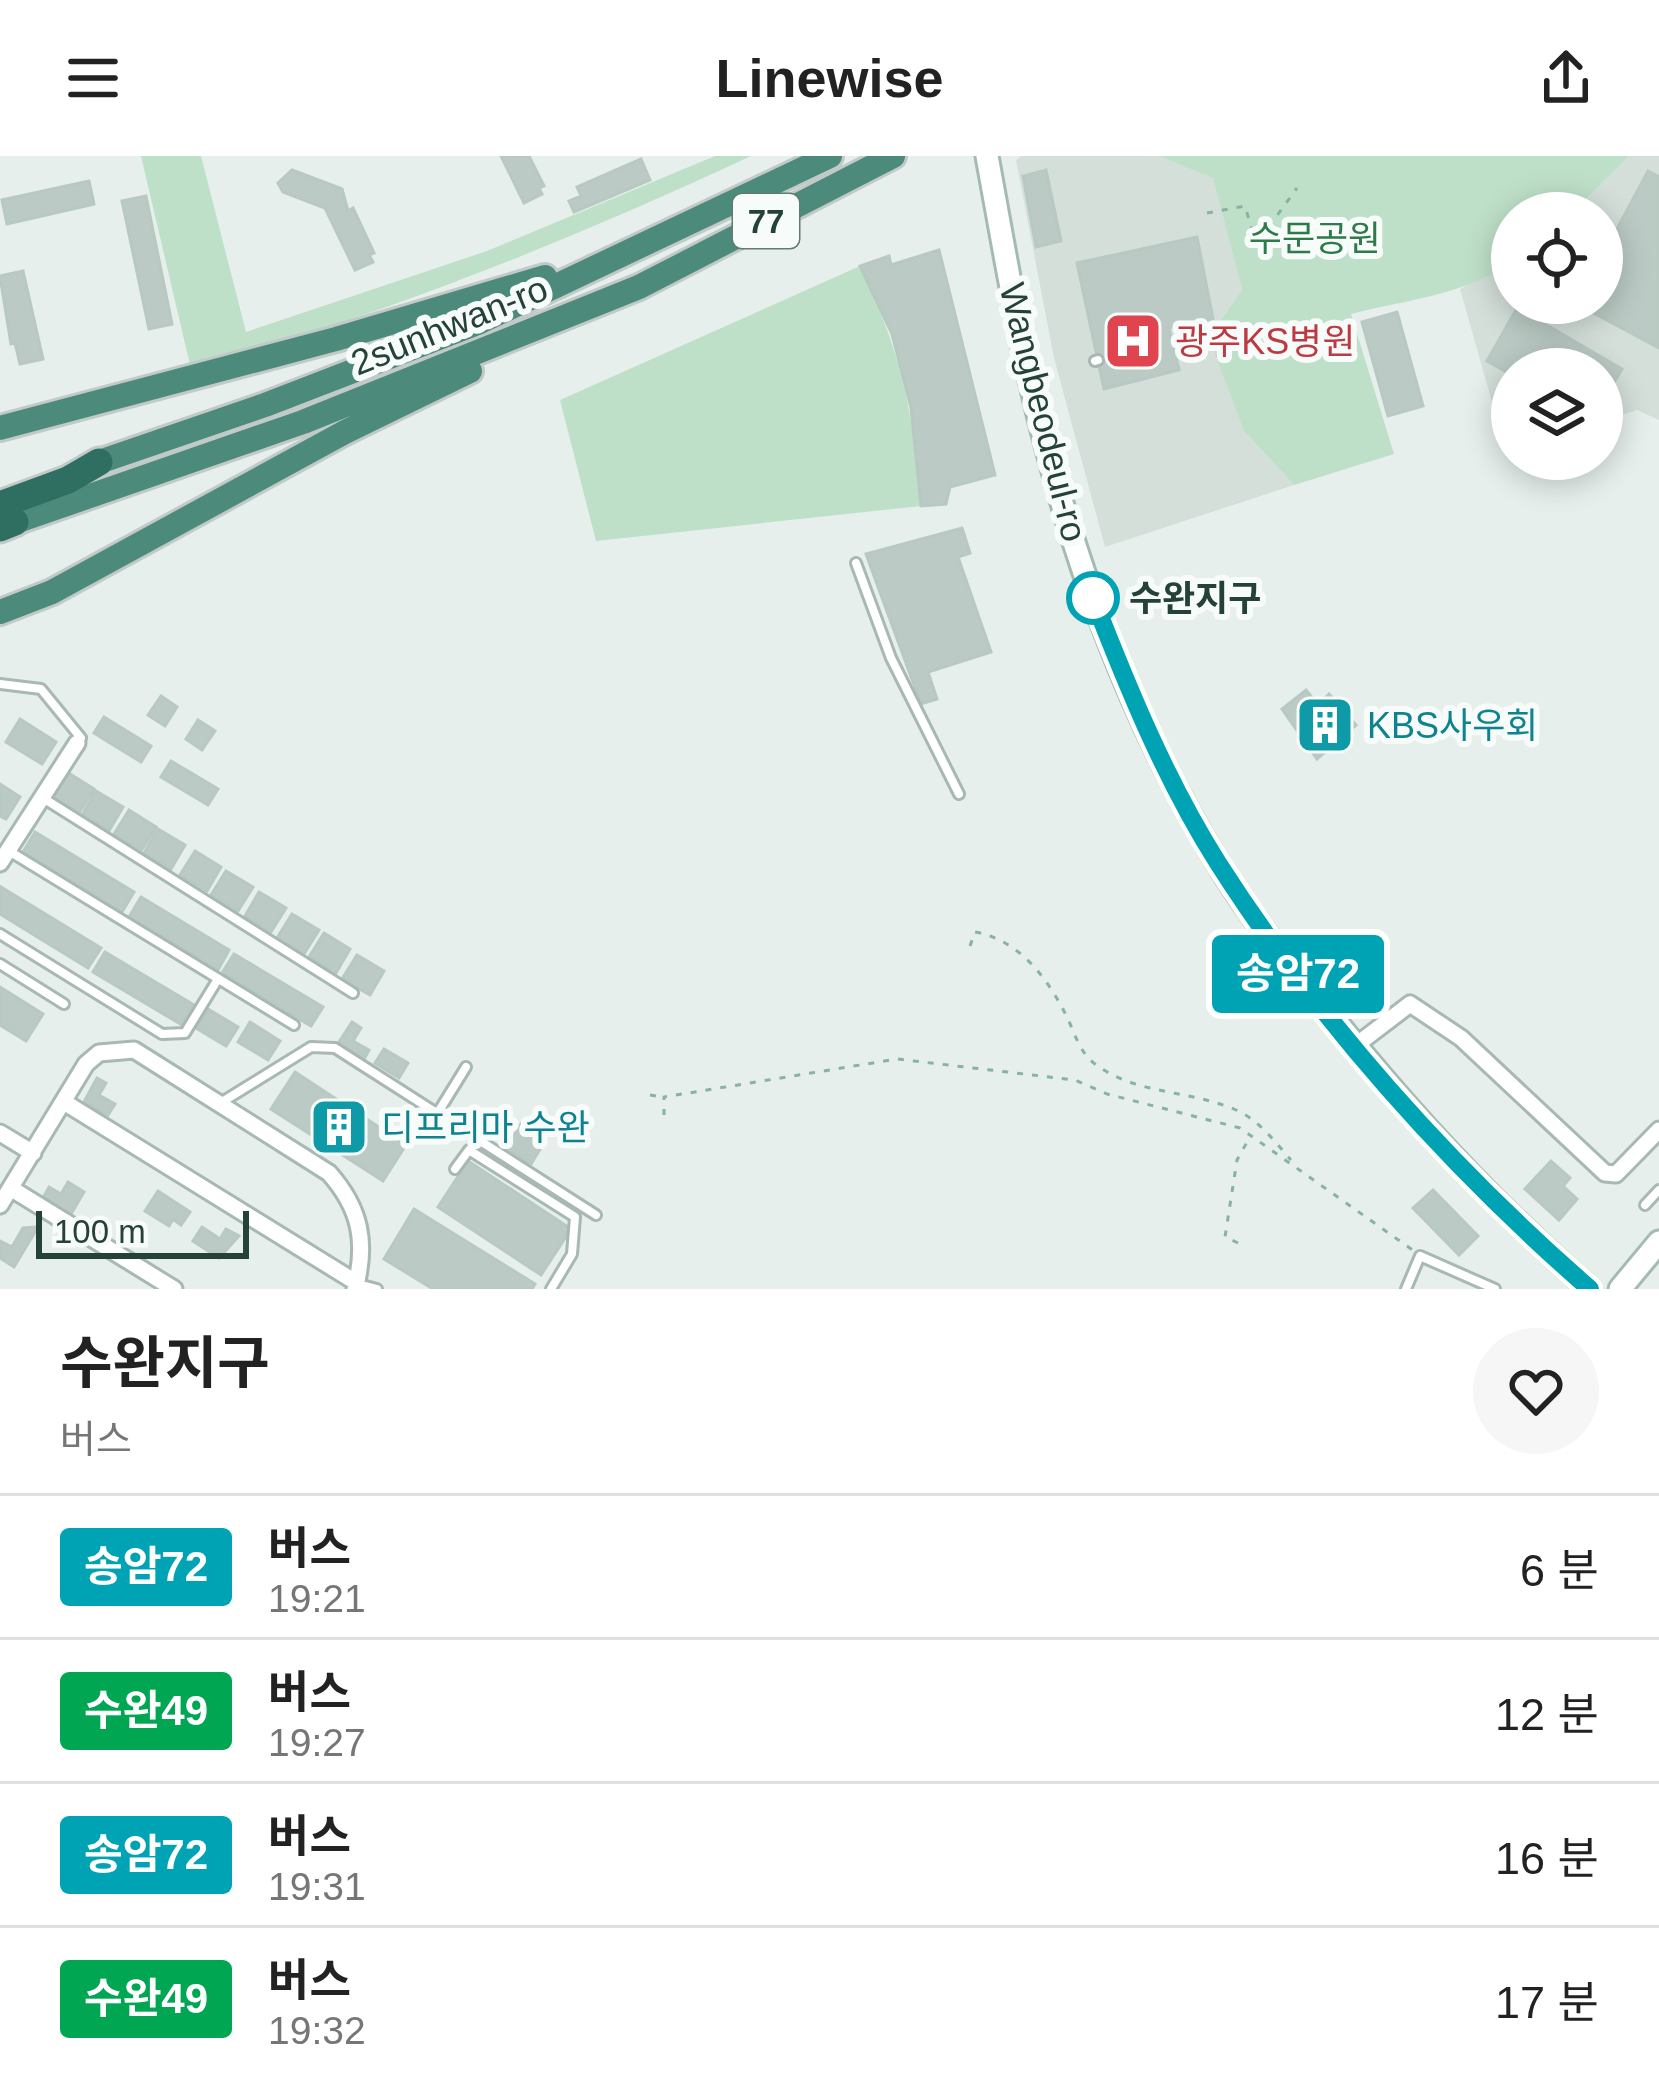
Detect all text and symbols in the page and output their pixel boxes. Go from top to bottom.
icon: menu [60,45,126,111]
icon: share [1533,45,1599,111]
text: Linewise [715,48,944,108]
map controls [1491,192,1623,480]
button: locate [1491,192,1623,324]
road number: 77 [733,194,799,248]
park label: 수문공원 [1249,218,1381,259]
street label: 2sunhwan-ro [345,267,553,383]
street label: Wangbeodeul-ro [992,279,1095,546]
hospital icon: 광주KS병원 [1102,310,1164,372]
place label: 광주KS병원 [1175,321,1356,362]
button: layers [1491,348,1623,480]
marker: 수완지구 [1068,573,1118,623]
place label: 수완지구 [1129,578,1261,619]
building icon: KBS사우회 [1294,694,1356,756]
place label: KBS사우회 [1367,705,1538,746]
line badge: 송암72 [1214,935,1382,1013]
text: 송암72 [1236,950,1360,997]
building icon: 디프리마 수완 [308,1096,370,1158]
place label: 디프리마 수완 [381,1107,590,1148]
scale bar [36,1205,249,1258]
text: 100 m [54,1213,146,1250]
button: heart [1473,1328,1599,1454]
text: 수완지구 [60,1331,270,1395]
text: 버스 [60,1418,132,1461]
text: 버스 [268,1523,351,1574]
text: 송암72 [84,1543,208,1590]
text: 6 분 [1520,1545,1599,1596]
text: 19:21 [268,1577,366,1620]
text: 버스 [268,1667,351,1718]
text: 수완49 [84,1687,208,1734]
text: 12 분 [1495,1689,1599,1740]
text: 19:27 [268,1721,366,1764]
text: 버스 [268,1811,351,1862]
text: 송암72 [84,1831,208,1878]
text: 16 분 [1495,1833,1599,1884]
text: 19:31 [268,1865,366,1908]
text: 버스 [268,1955,351,2006]
text: 수완49 [84,1975,208,2022]
text: 17 분 [1495,1977,1599,2028]
text: 19:32 [268,2009,366,2052]

